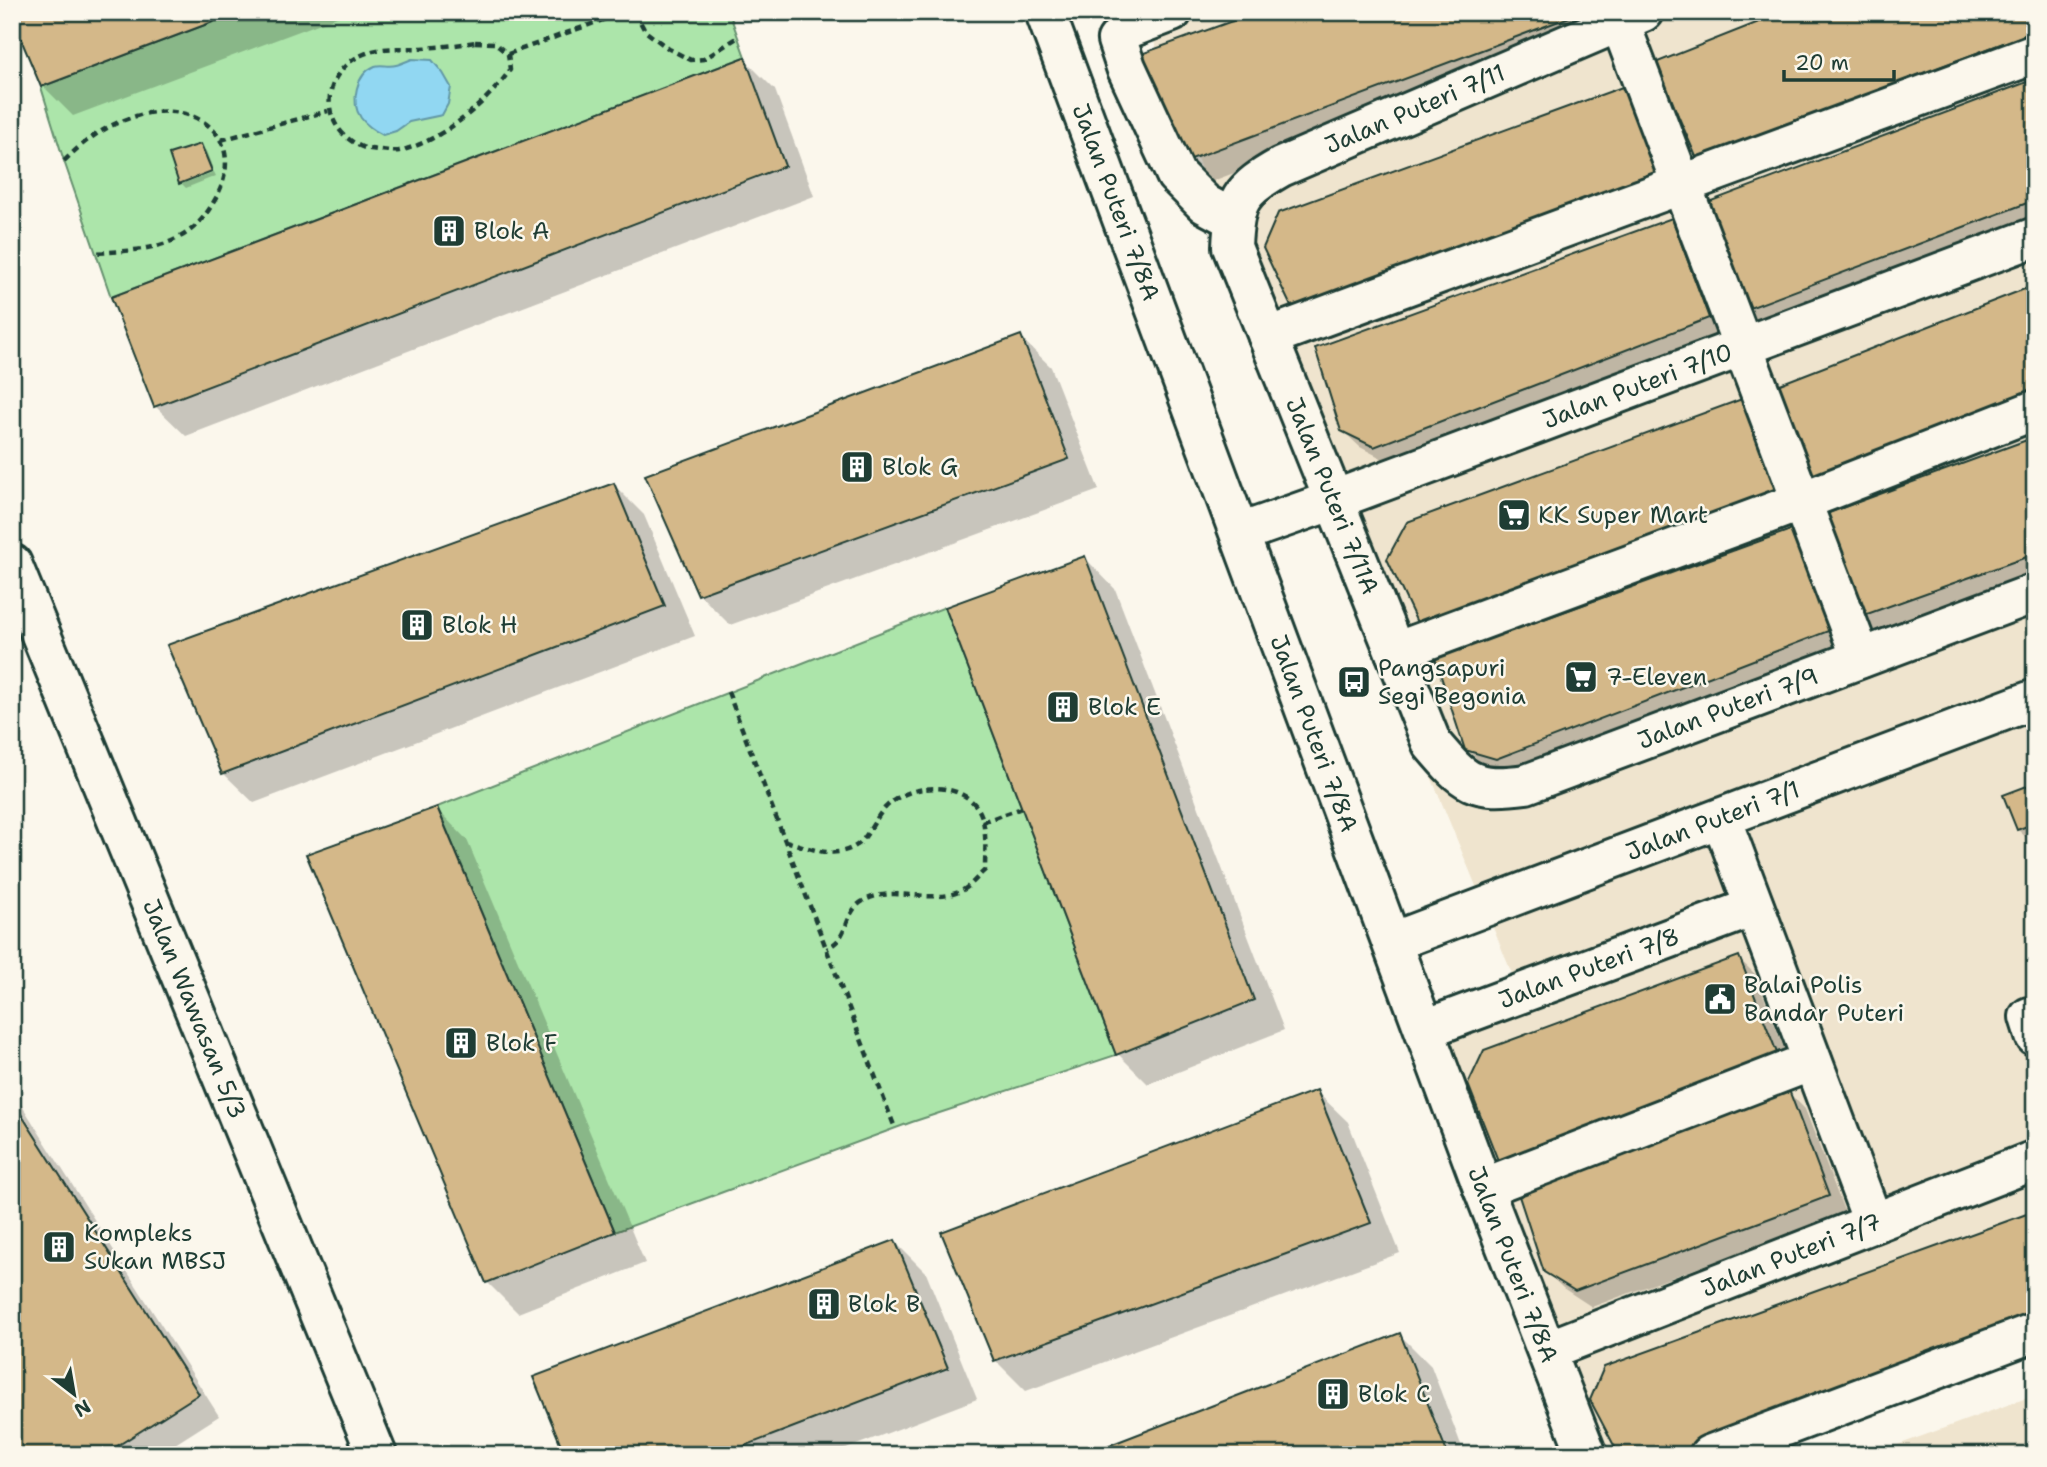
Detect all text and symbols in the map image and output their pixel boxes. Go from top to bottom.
scale bar [1784,38,1895,82]
text: 20 m [1795,49,1849,77]
street label: Jalan Puteri 7/11 [1320,57,1510,161]
street label: Jalan Puteri 7/8A [1065,99,1167,305]
building icon: Blok A [430,212,468,250]
place label: Blok A [474,215,549,247]
street label: Jalan Puteri 7/10 [1538,336,1737,436]
street label: Jalan Puteri 7/11A [1278,393,1386,599]
building icon: Blok G [838,448,876,486]
place label: Blok G [882,451,958,483]
supermarket icon: KK Super Mart [1495,496,1533,534]
place label: KK Super Mart [1538,499,1708,531]
building icon: Blok H [398,606,436,644]
place label: Blok H [442,609,518,641]
street label: Jalan Puteri 7/8A [1262,630,1365,837]
place label: Pangsapuri Segi Begonia [1378,652,1526,712]
supermarket icon: 7-Eleven [1562,658,1600,696]
street label: Jalan Puteri 7/9 [1633,660,1823,757]
place label: 7-Eleven [1606,661,1707,693]
bus stop icon: Pangsapuri Segi Begonia [1335,663,1373,701]
building icon: Blok E [1044,688,1082,726]
place label: Blok E [1088,691,1161,723]
street label: Jalan Puteri 7/1 [1621,773,1805,868]
street label: Jalan Wawasan 5/3 [135,894,254,1124]
street label: Jalan Puteri 7/8 [1494,920,1684,1016]
place label: Balai Polis Bandar Puteri [1744,969,1904,1029]
public building icon: Balai Polis Bandar Puteri [1701,980,1739,1018]
building icon: Blok F [442,1024,480,1062]
place label: Blok F [486,1027,558,1059]
street label: Jalan Puteri 7/8A [1460,1162,1565,1367]
street label: Jalan Puteri 7/7 [1696,1206,1886,1305]
place label: Kompleks Sukan MBSJ [84,1217,226,1277]
building icon: Kompleks Sukan MBSJ [40,1228,78,1266]
building icon: Blok B [805,1285,843,1323]
place label: Blok B [848,1288,920,1320]
north arrow [38,1358,108,1428]
building icon: Blok C [1314,1375,1352,1413]
place label: Blok C [1358,1378,1431,1410]
text: N [70,1394,95,1423]

